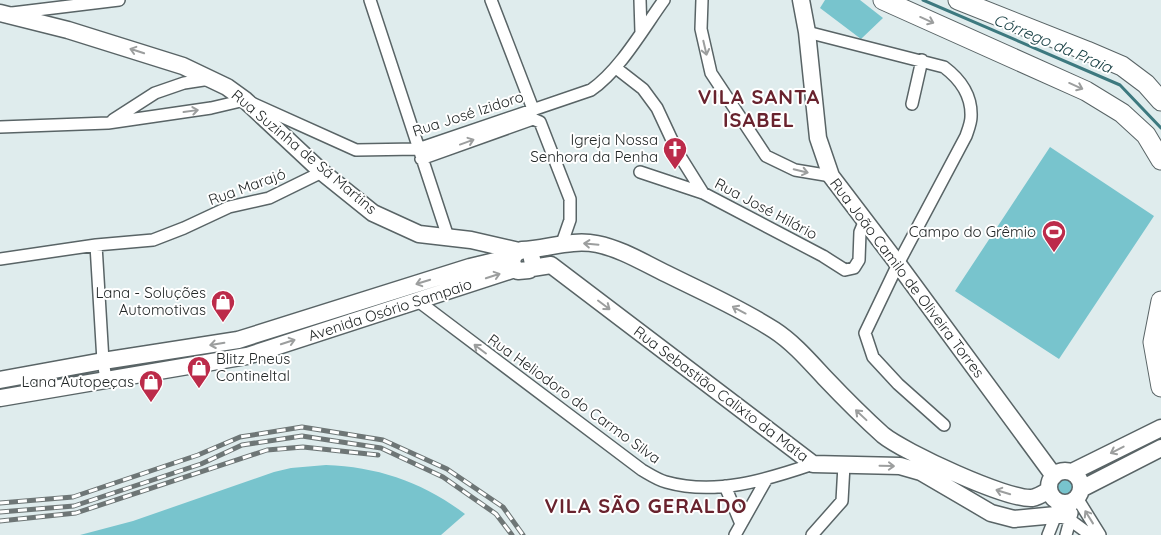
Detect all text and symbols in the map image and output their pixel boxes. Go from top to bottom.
water label: Córrego da Praia [991,9,1116,77]
one-way arrow [919,15,934,25]
one-way arrow [701,40,710,56]
one-way arrow [129,46,145,55]
one-way arrow [1068,81,1083,91]
district label: VILA SANTA ISABEL [698,84,820,132]
street label: Rua Suzinha de Sá Martins [228,85,381,218]
street label: Rua José Izidoro [410,87,526,140]
one-way arrow [182,105,198,115]
place label: Igreja Nossa Senhora da Penha [530,130,658,166]
church icon: Igreja Nossa Senhora da Penha [662,136,688,170]
one-way arrow [459,137,474,146]
street label: Rua Marajó [206,164,288,209]
one-way arrow [792,167,808,176]
street label: Rua José Hilário [712,174,821,244]
street label: Rua João Camilo de Oliveira Torres [826,174,989,381]
sports icon: Campo do Grêmio [1041,219,1067,253]
place label: Campo do Grêmio [909,222,1036,241]
one-way arrow [583,240,599,249]
one-way arrow [484,271,500,281]
street label: Avenida Osório Sampaio [306,274,474,345]
one-way arrow [416,278,431,287]
place label: Lana - Soluções Automotivas [95,283,206,319]
shop icon: Lana - Soluções Automotivas [210,289,236,323]
one-way arrow [597,299,610,310]
one-way arrow [732,305,747,314]
street label: Rua Sebastião Calixto da Mata [630,322,812,466]
street label: Rua Heliodoro do Carmo Silva [484,330,664,468]
one-way arrow [280,337,296,347]
one-way arrow [210,339,226,349]
one-way arrow [474,343,487,354]
place label: Blitz Pneus Contineltal [216,349,290,385]
shop icon: Blitz Pneus Contineltal [186,355,212,389]
shop icon: Lana Autopeças [138,369,164,403]
place label: Lana Autopeças [21,372,134,391]
one-way arrow [855,409,868,421]
one-way arrow [1110,445,1125,455]
one-way arrow [879,461,895,470]
one-way arrow [996,487,1011,496]
district label: VILA SÃO GERALDO [545,493,747,518]
one-way arrow [1083,510,1093,524]

